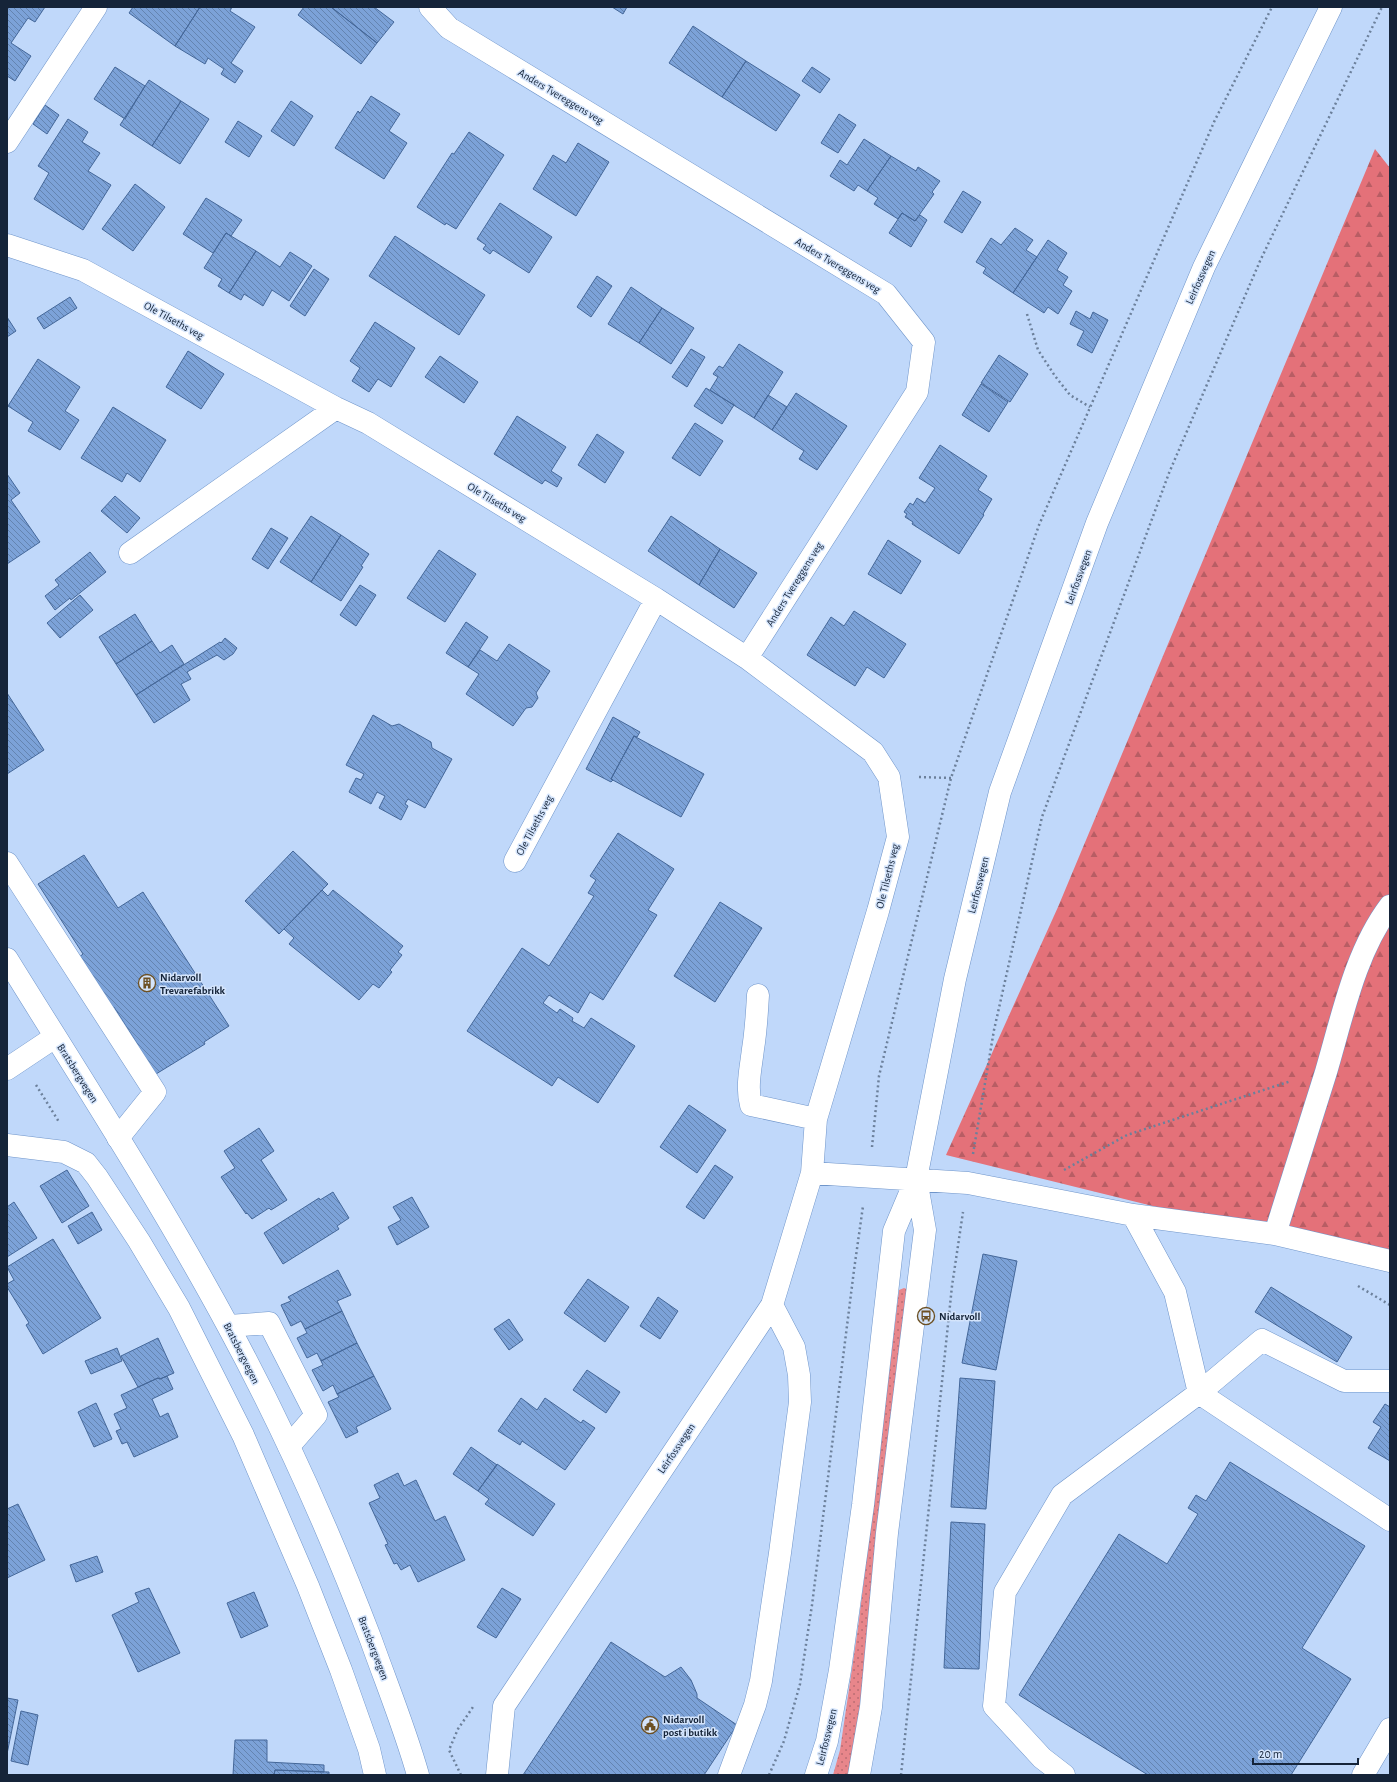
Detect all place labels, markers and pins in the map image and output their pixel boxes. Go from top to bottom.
place label: Nidarvoll Trevarefabrikk [160,972,226,996]
building icon: Nidarvoll Trevarefabrikk [137,973,157,993]
bus stop icon: Nidarvoll [916,1306,936,1326]
place label: Nidarvoll [939,1311,981,1322]
place label: Nidarvoll post i butikk [663,1714,718,1738]
public building icon: Nidarvoll post i butikk [640,1715,660,1735]

